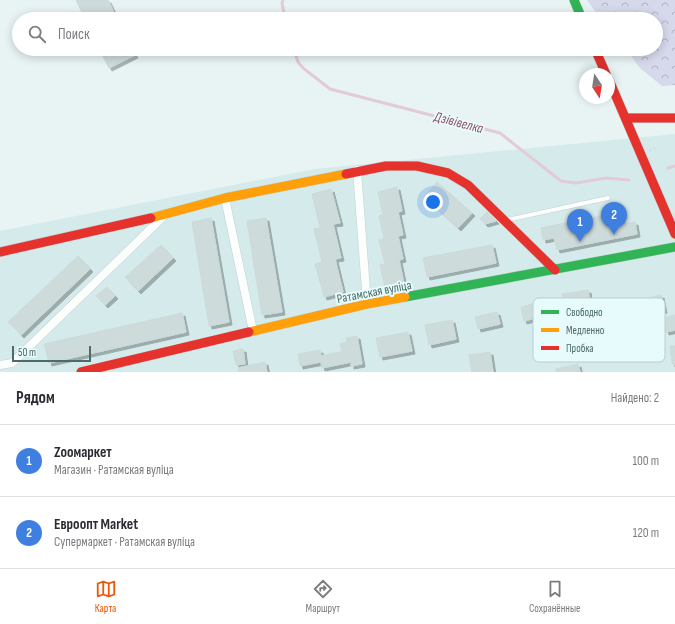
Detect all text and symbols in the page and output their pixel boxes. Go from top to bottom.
search box [12,12,663,56]
icon: search [26,23,48,45]
text: Поиск [58,25,90,44]
north arrow [579,68,615,104]
water label: Дзівівелка [432,108,485,137]
your location [423,192,443,212]
pin: 2 [601,202,627,235]
pin: 1 [567,209,593,242]
street label: Ратамская вуліца [336,277,413,307]
legend [533,298,665,362]
text: Свободно [566,306,603,319]
text: Медленно [566,324,605,337]
text: Пробка [566,342,594,355]
scale bar [12,344,91,363]
text: 50 m [18,346,36,359]
text: Рядом [16,388,55,408]
text: Найдено: 2 [611,390,659,406]
text: Zooмаркет [54,443,112,462]
text: 1 [26,453,32,469]
text: 100 m [632,453,659,469]
text: Магазин · Ратамская вуліца [54,462,174,478]
text: Евроопт Market [54,515,138,534]
text: 2 [26,525,32,541]
text: 120 m [633,525,659,541]
text: Супермаркет · Ратамская вуліца [54,534,195,550]
tab: Карта [95,578,117,615]
tab: Маршрут [306,578,340,615]
tab: Сохранённые [529,578,580,615]

